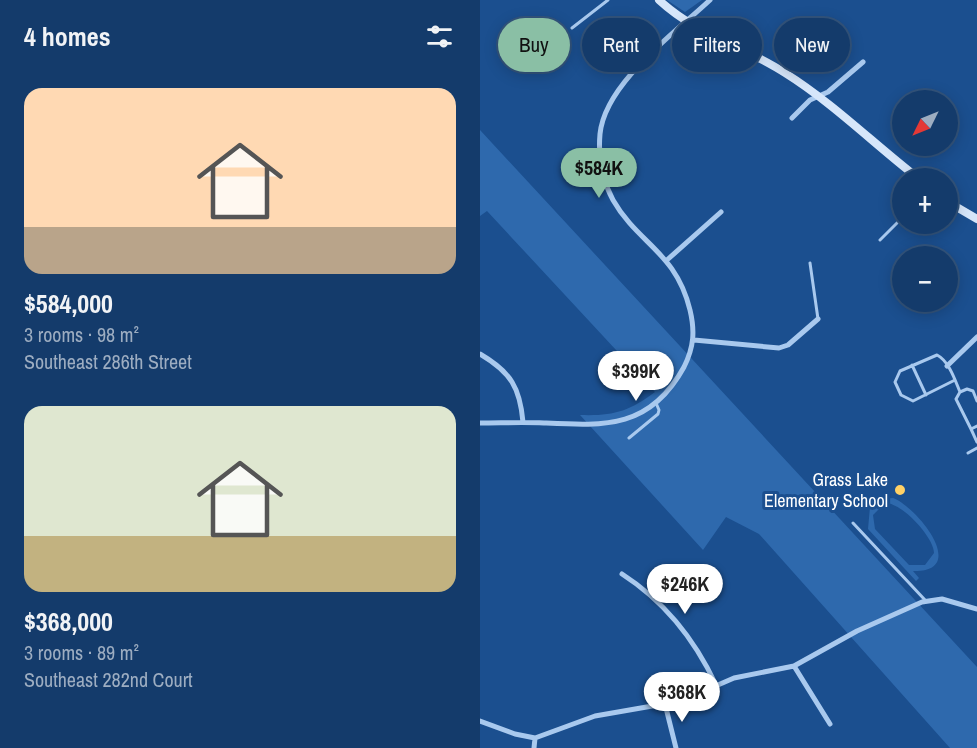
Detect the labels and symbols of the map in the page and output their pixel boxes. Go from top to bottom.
north arrow [892,90,958,156]
pin: $584K [557,148,641,199]
pin: $399K [594,351,678,402]
place label: Grass Lake Elementary School [764,467,888,513]
marker: Grass Lake Elementary School [893,483,907,497]
pin: $246K [643,564,727,615]
pin: $368K [640,672,724,723]

